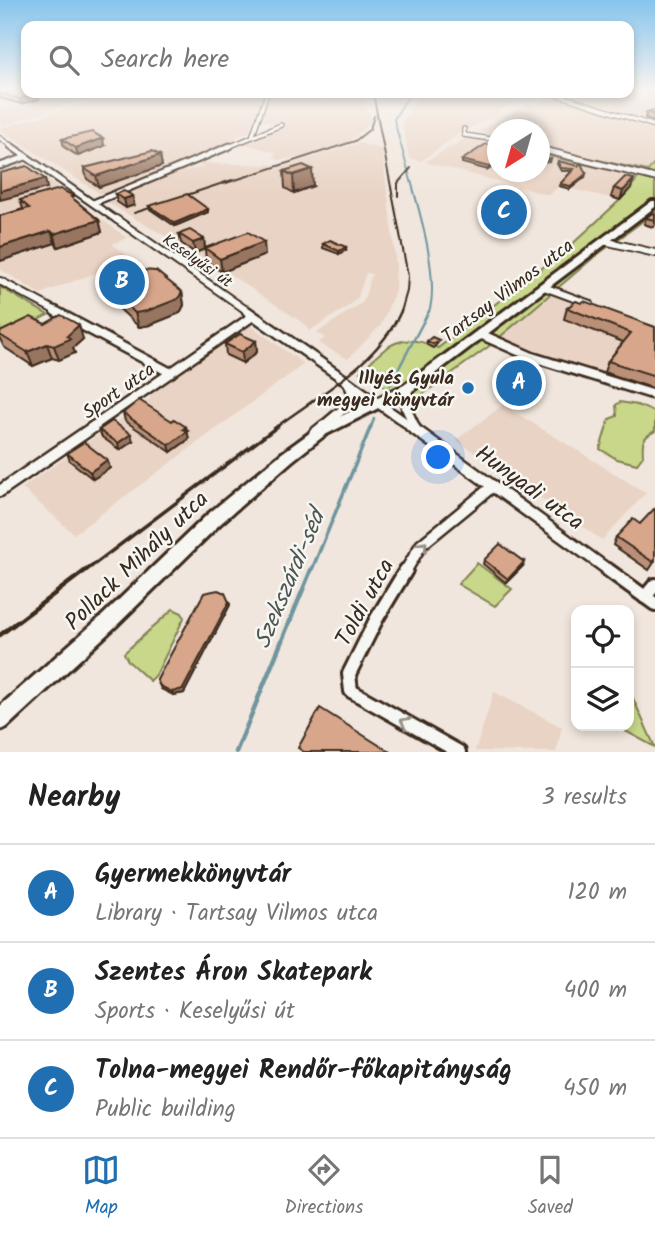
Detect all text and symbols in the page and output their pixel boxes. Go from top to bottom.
search box [21,21,634,98]
text: Search here [101,39,229,81]
icon: search [45,41,83,79]
north arrow [487,119,550,182]
pin: C [481,186,527,238]
street label: Keselyűsi út [157,228,238,295]
street label: Tartsay Vilmos utca [436,232,581,351]
pin: B [99,256,145,308]
street label: Sport utca [77,356,162,428]
pin: A [496,357,542,409]
place label: Illyés Gyula megyei könyvtár [317,364,455,416]
marker: Illyés Gyula megyei könyvtár [460,380,476,396]
street label: Hunyadi utca [467,437,591,541]
your location [421,440,455,474]
street label: Pollack Mihály utca [57,483,218,640]
water label: Szekszárdi-séd [244,500,339,655]
one-way arrow [415,541,427,554]
street label: Toldi utca [327,552,405,653]
map controls [571,605,634,731]
button: locate [571,605,634,668]
button: layers [571,668,634,731]
one-way arrow [400,717,412,730]
text: Nearby [28,774,120,822]
text: 3 results [541,780,627,816]
text: Gyermekkönyvtár [95,854,291,896]
text: A [44,875,58,911]
text: 120 m [567,875,627,911]
text: Library · Tartsay Vilmos utca [95,896,378,932]
text: Szentes Áron Skatepark [95,952,372,994]
text: B [44,973,58,1009]
text: 400 m [564,973,627,1009]
text: Sports · Keselyűsi út [95,994,295,1030]
text: Tolna-megyei Rendőr-főkapitányság [95,1050,512,1092]
text: C [44,1071,58,1107]
text: 450 m [563,1071,627,1107]
text: Public building [95,1092,236,1128]
tab: Map [82,1151,120,1223]
tab: Directions [285,1151,363,1223]
tab: Saved [528,1151,573,1223]

